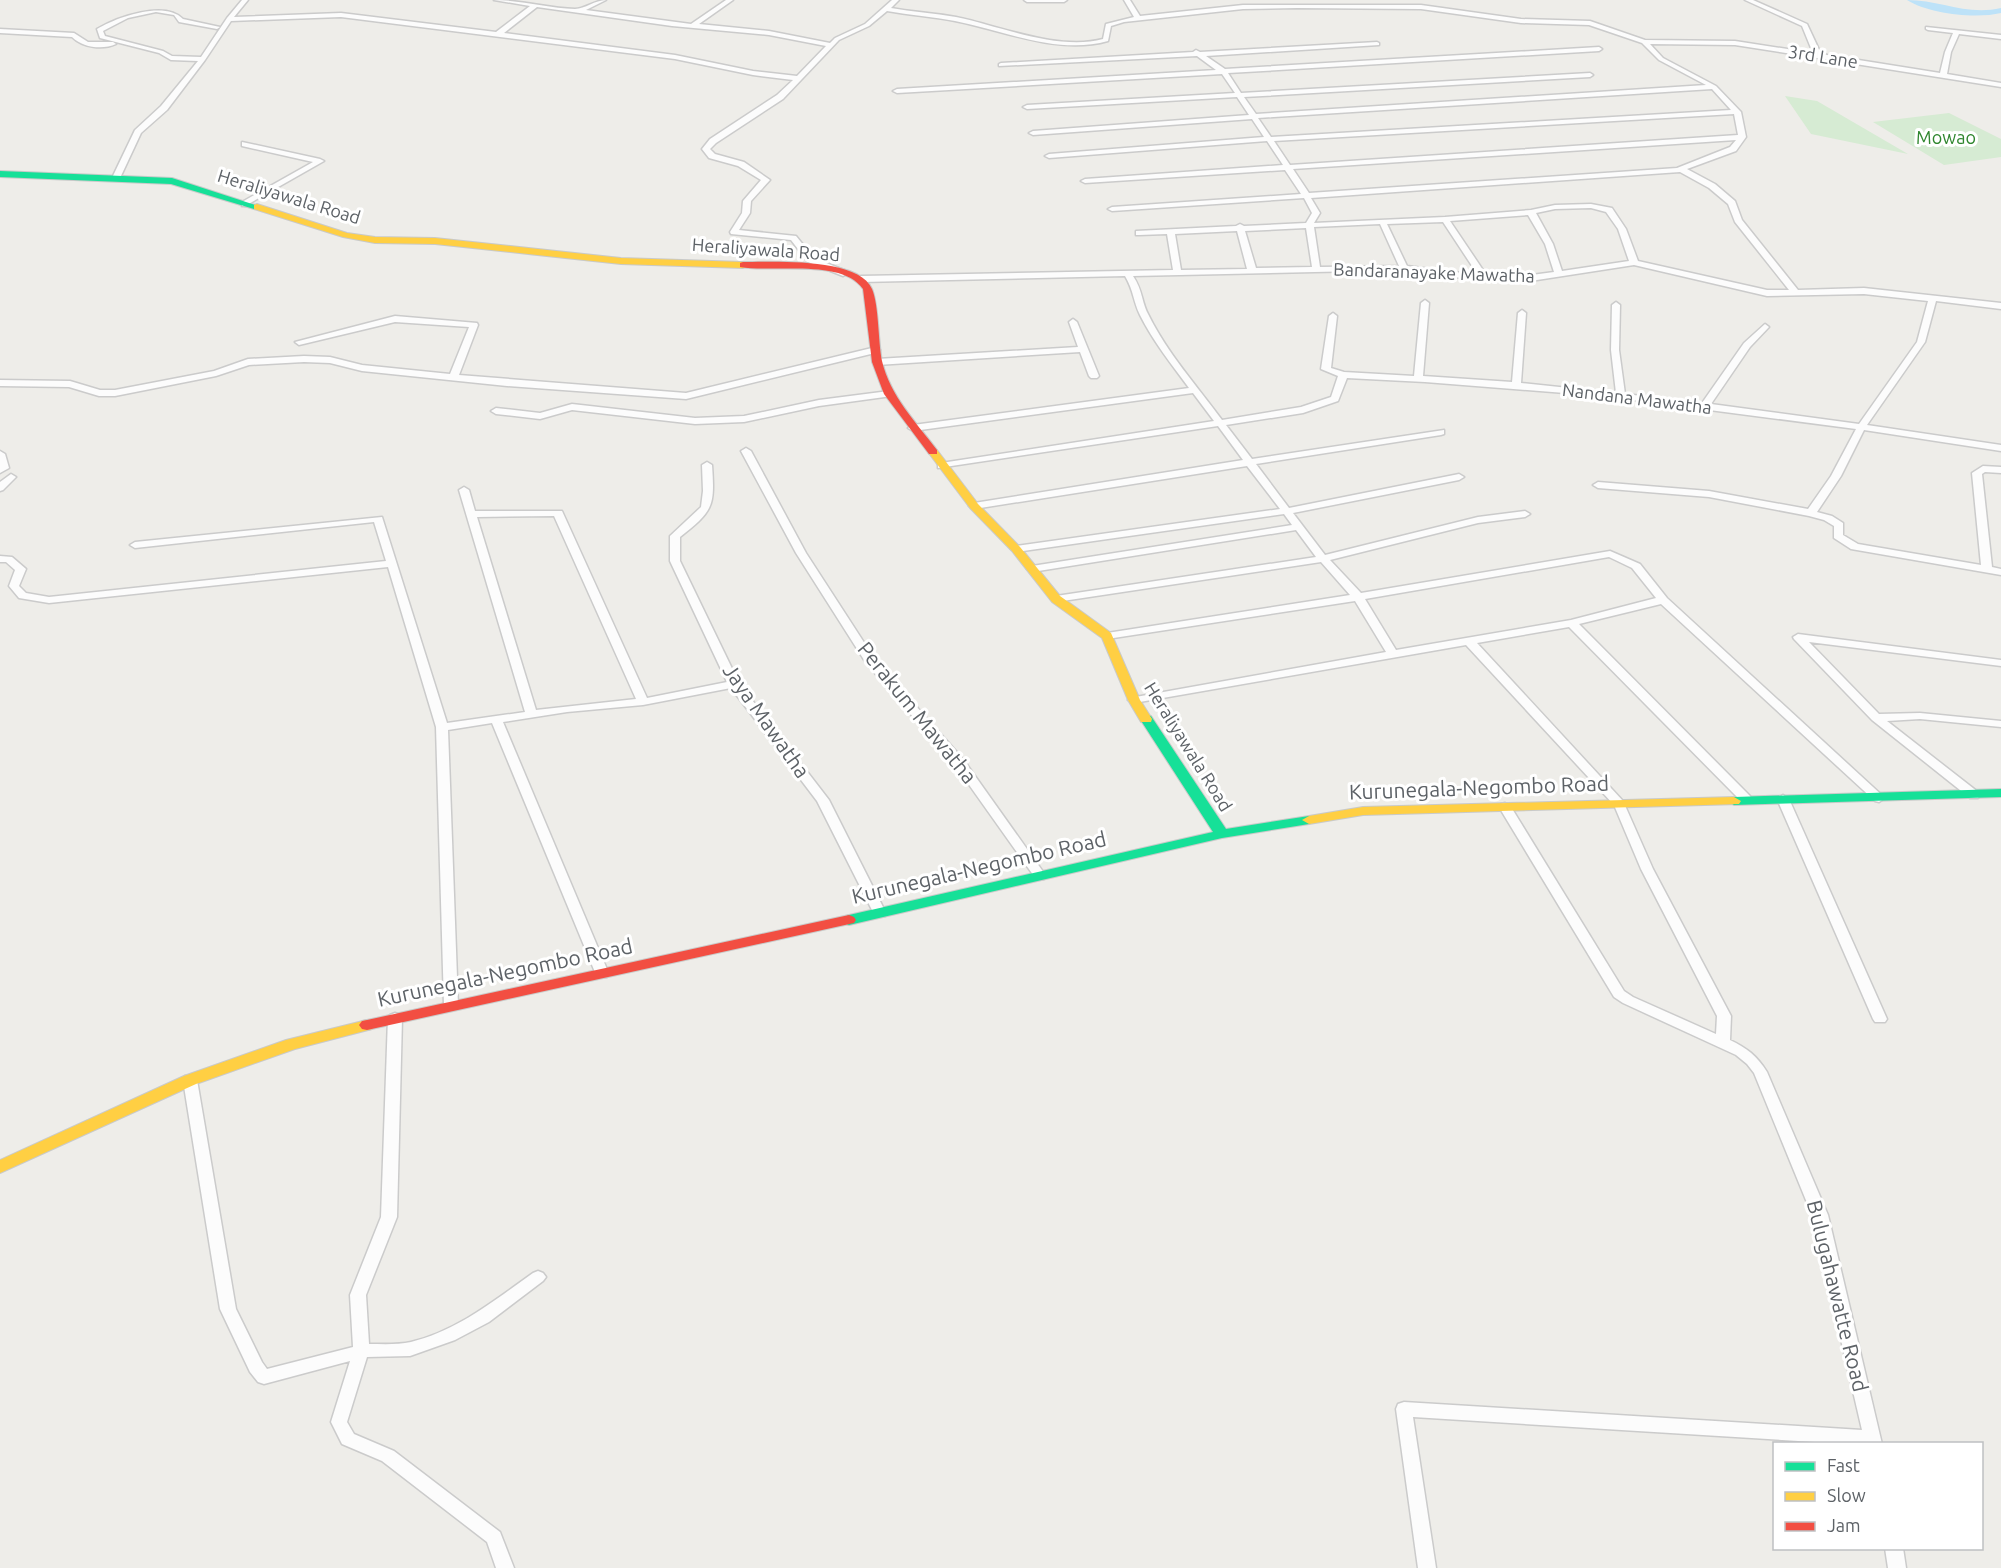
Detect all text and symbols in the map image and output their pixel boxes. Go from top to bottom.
street label: 3rd Lane [1787,41,1859,71]
park label: Mowao [1916,127,1976,147]
street label: Heraliyawala Road [215,165,363,227]
street label: Heraliyawala Road [691,234,841,264]
street label: Bandaranayake Mawatha [1333,258,1535,286]
street label: Nandana Mawatha [1561,379,1713,417]
street label: Perakum Mawatha [853,637,982,788]
street label: Jaya Mawatha [719,659,815,782]
street label: Heraliyawala Road [1141,678,1237,815]
street label: Kurunegala-Negombo Road [1348,770,1609,804]
street label: Kurunegala-Negombo Road [849,826,1108,908]
street label: Kurunegala-Negombo Road [375,933,635,1011]
street label: Bulugahawatte Road [1803,1197,1873,1394]
legend [1773,1442,1983,1550]
text: Fast [1827,1455,1860,1475]
text: Slow [1827,1485,1866,1505]
text: Jam [1827,1515,1861,1535]

